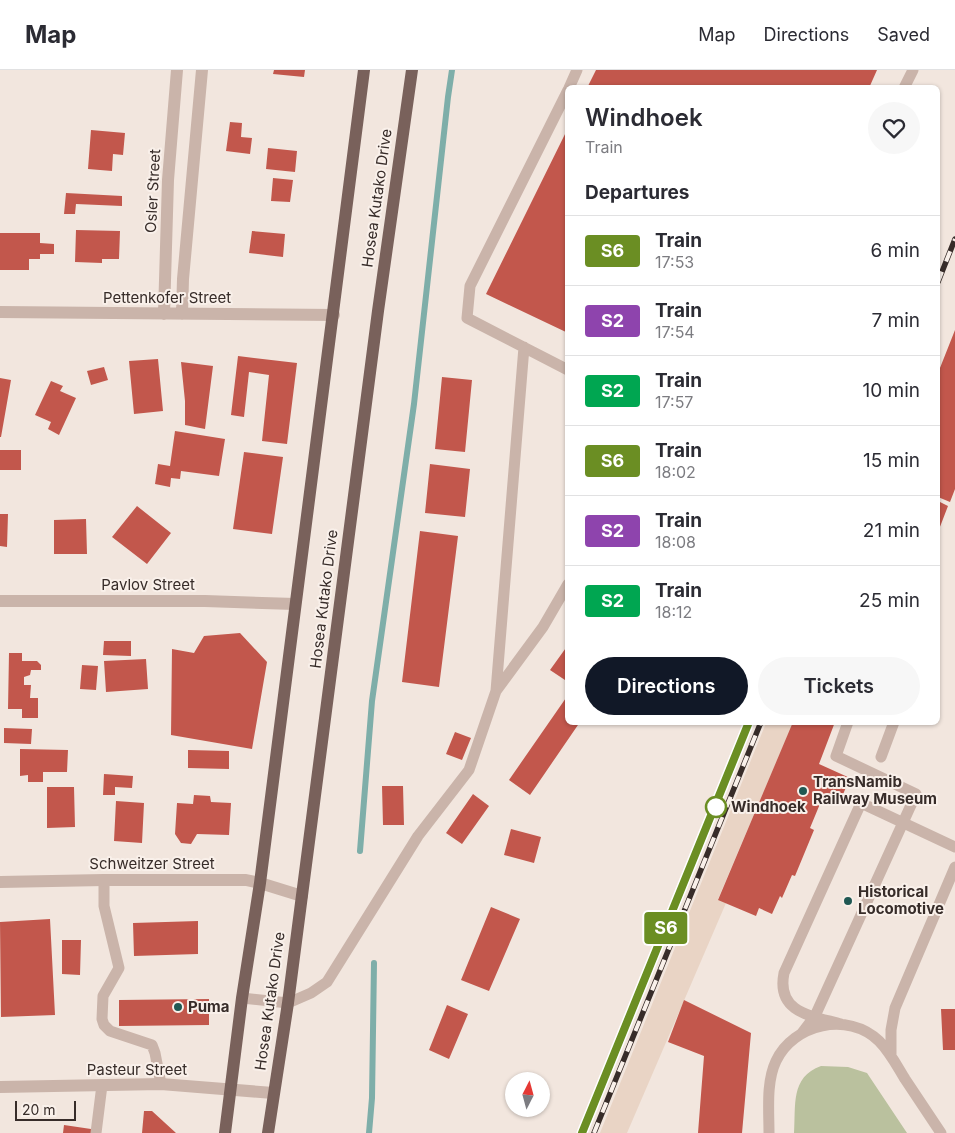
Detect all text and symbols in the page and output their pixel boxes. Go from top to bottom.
text: Map [25,20,76,49]
text: Map [698,24,736,45]
text: Directions [764,24,849,45]
text: Saved [877,24,930,45]
button: heart [868,102,920,154]
text: Windhoek [585,103,703,132]
street label: Hosea Kutako Drive [357,127,396,268]
text: Train [585,137,623,157]
street label: Osler Street [141,148,164,233]
text: Departures [585,181,689,204]
text: Train [655,229,702,252]
text: 6 min [870,239,920,262]
text: S6 [601,240,624,261]
text: 17:53 [655,252,694,272]
street label: Pettenkofer Street [103,288,231,307]
text: Train [655,299,702,322]
text: 7 min [871,309,920,332]
text: S2 [601,310,624,331]
text: 17:54 [655,322,695,342]
text: Train [655,369,702,392]
text: 10 min [862,379,920,402]
text: S2 [601,380,624,401]
text: 17:57 [655,392,693,412]
text: Train [655,439,702,462]
text: 15 min [863,449,920,472]
text: S6 [601,450,624,471]
text: 18:02 [655,462,696,482]
text: Train [655,509,702,532]
text: 21 min [863,519,920,542]
text: S2 [601,520,624,541]
street label: Hosea Kutako Drive [306,528,341,669]
text: 18:08 [655,532,696,552]
street label: Pavlov Street [101,575,195,594]
text: Train [655,579,702,602]
text: 25 min [859,589,920,612]
text: S2 [601,590,624,611]
text: 18:12 [655,602,692,622]
button: Directions [585,657,748,715]
button: Tickets [758,657,920,715]
place label: TransNamib Railway Museum [813,772,937,808]
marker: TransNamib Railway Museum [797,785,809,797]
marker: Windhoek [705,796,727,818]
place label: Windhoek [731,797,806,816]
street label: Schweitzer Street [89,854,215,873]
place label: Historical Locomotive [858,882,944,918]
marker: Historical Locomotive [842,895,854,907]
line badge: S6 [644,912,688,944]
text: S6 [654,917,678,938]
street label: Hosea Kutako Drive [250,930,289,1071]
place label: Puma [188,997,229,1016]
marker: Puma [172,1001,184,1013]
street label: Pasteur Street [87,1060,187,1079]
north arrow [505,1072,550,1118]
map controls [505,1072,550,1117]
scale bar [15,1098,76,1121]
text: 20 m [22,1101,56,1118]

